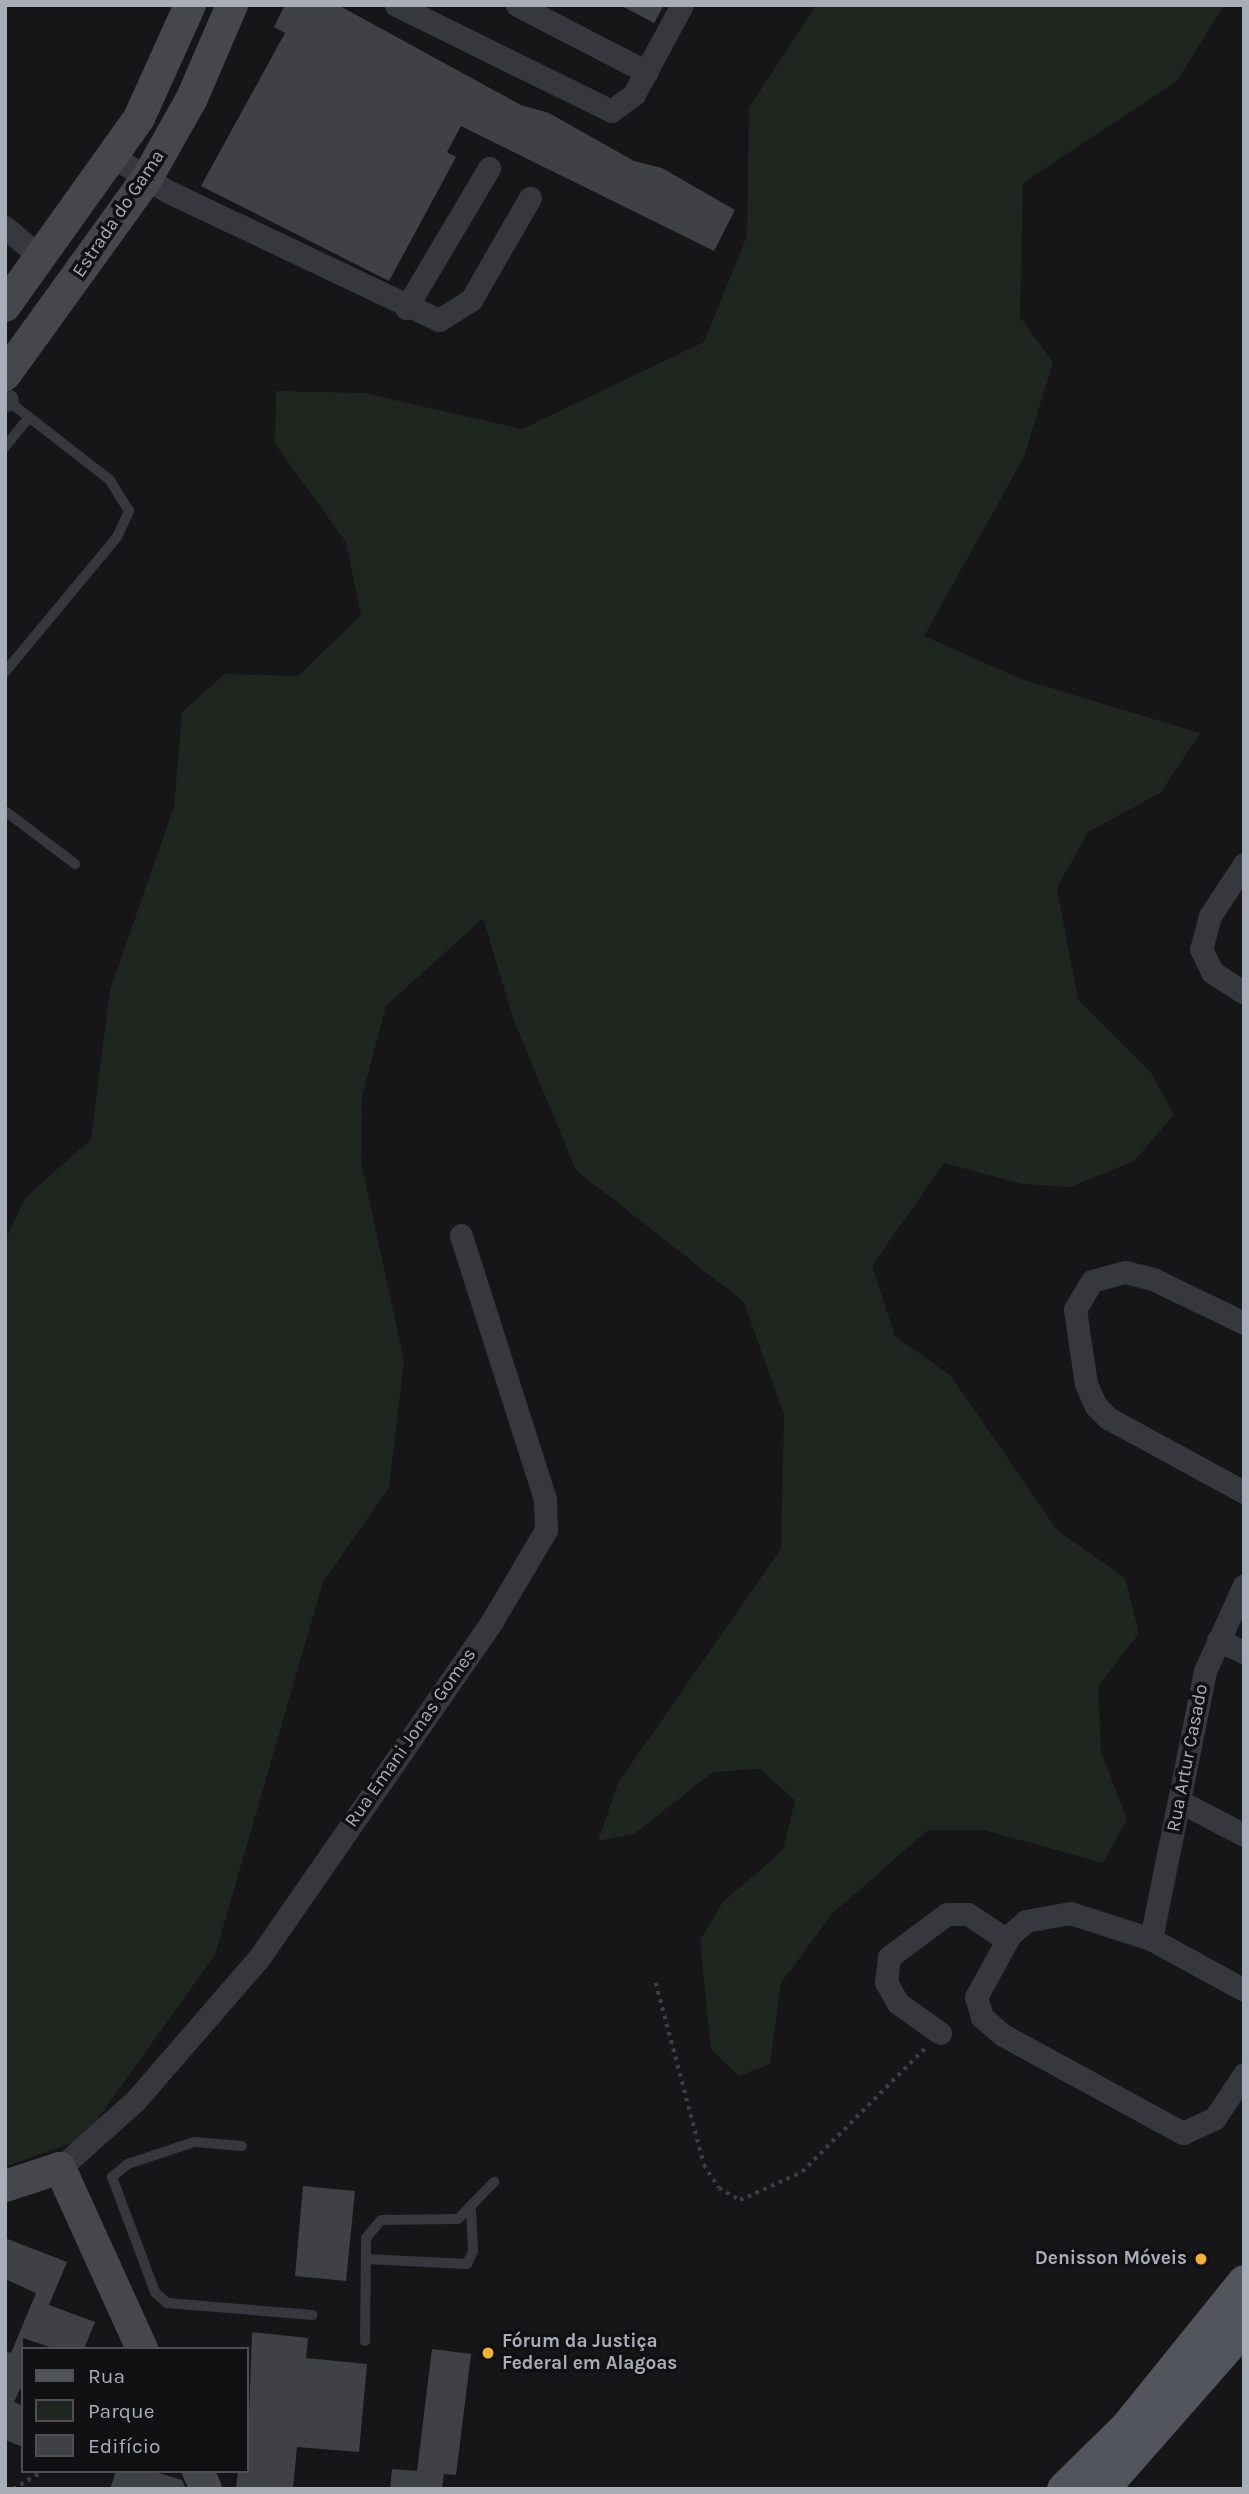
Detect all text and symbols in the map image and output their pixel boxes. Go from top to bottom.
street label: Estrada do Gama [68,146,170,282]
street label: Rua Emani Jonas Gomes [340,1644,482,1832]
street label: Rua Artur Casado [1162,1682,1214,1834]
place label: Denisson Móveis [1035,2248,1187,2270]
marker: Denisson Móveis [1193,2251,1209,2267]
place label: Fórum da Justiça Federal em Alagoas [502,2331,677,2375]
marker: Fórum da Justiça Federal em Alagoas [480,2345,496,2361]
legend [21,2347,248,2473]
text: Rua [88,2364,125,2388]
text: Parque [88,2399,155,2423]
text: Edifício [88,2434,161,2458]

